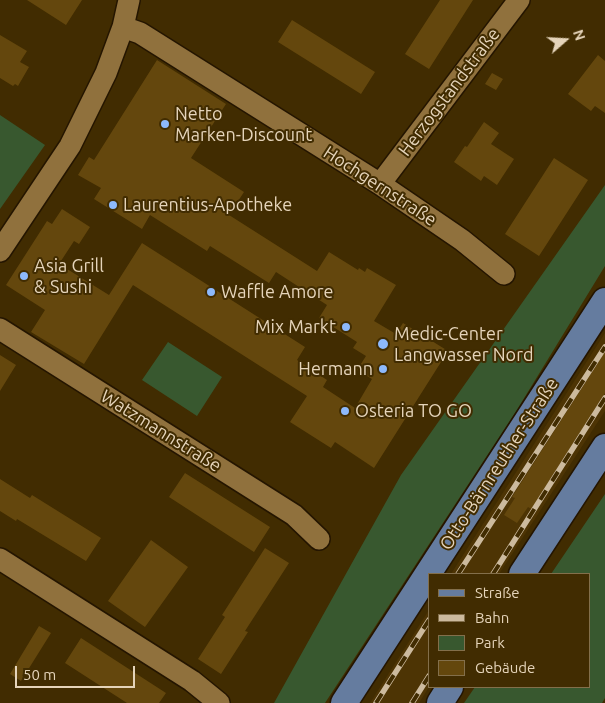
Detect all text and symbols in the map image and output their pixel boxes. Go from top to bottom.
north arrow [540,15,590,65]
street label: Herzogstandstraße [394,24,504,160]
text: N [570,28,588,43]
place label: Netto Marken-Discount [175,103,312,146]
marker: Netto Marken-Discount [159,118,171,130]
street label: Hochgernstraße [319,141,441,231]
place label: Laurentius-Apotheke [123,194,292,216]
marker: Laurentius-Apotheke [107,199,119,211]
place label: Asia Grill & Sushi [34,255,104,298]
marker: Asia Grill & Sushi [18,270,30,282]
place label: Waffle Amore [221,281,334,303]
marker: Waffle Amore [205,286,217,298]
place label: Mix Markt [255,316,336,338]
marker: Mix Markt [340,321,352,333]
place label: Medic-Center Langwasser Nord [394,323,533,366]
marker: Medic-Center Langwasser Nord [376,337,390,351]
place label: Hermann [298,358,373,380]
marker: Hermann [377,363,389,375]
street label: Otto-Bärnreuther-Straße [435,374,563,554]
street label: Watzmannstraße [97,385,225,477]
place label: Osteria TO GO [355,400,472,422]
marker: Osteria TO GO [339,405,351,417]
legend [428,573,590,688]
text: Straße [475,584,519,601]
text: Bahn [475,609,509,626]
text: Park [475,634,505,651]
scale bar [18,656,138,688]
text: Gebäude [475,659,535,676]
text: 50 m [23,666,56,683]

